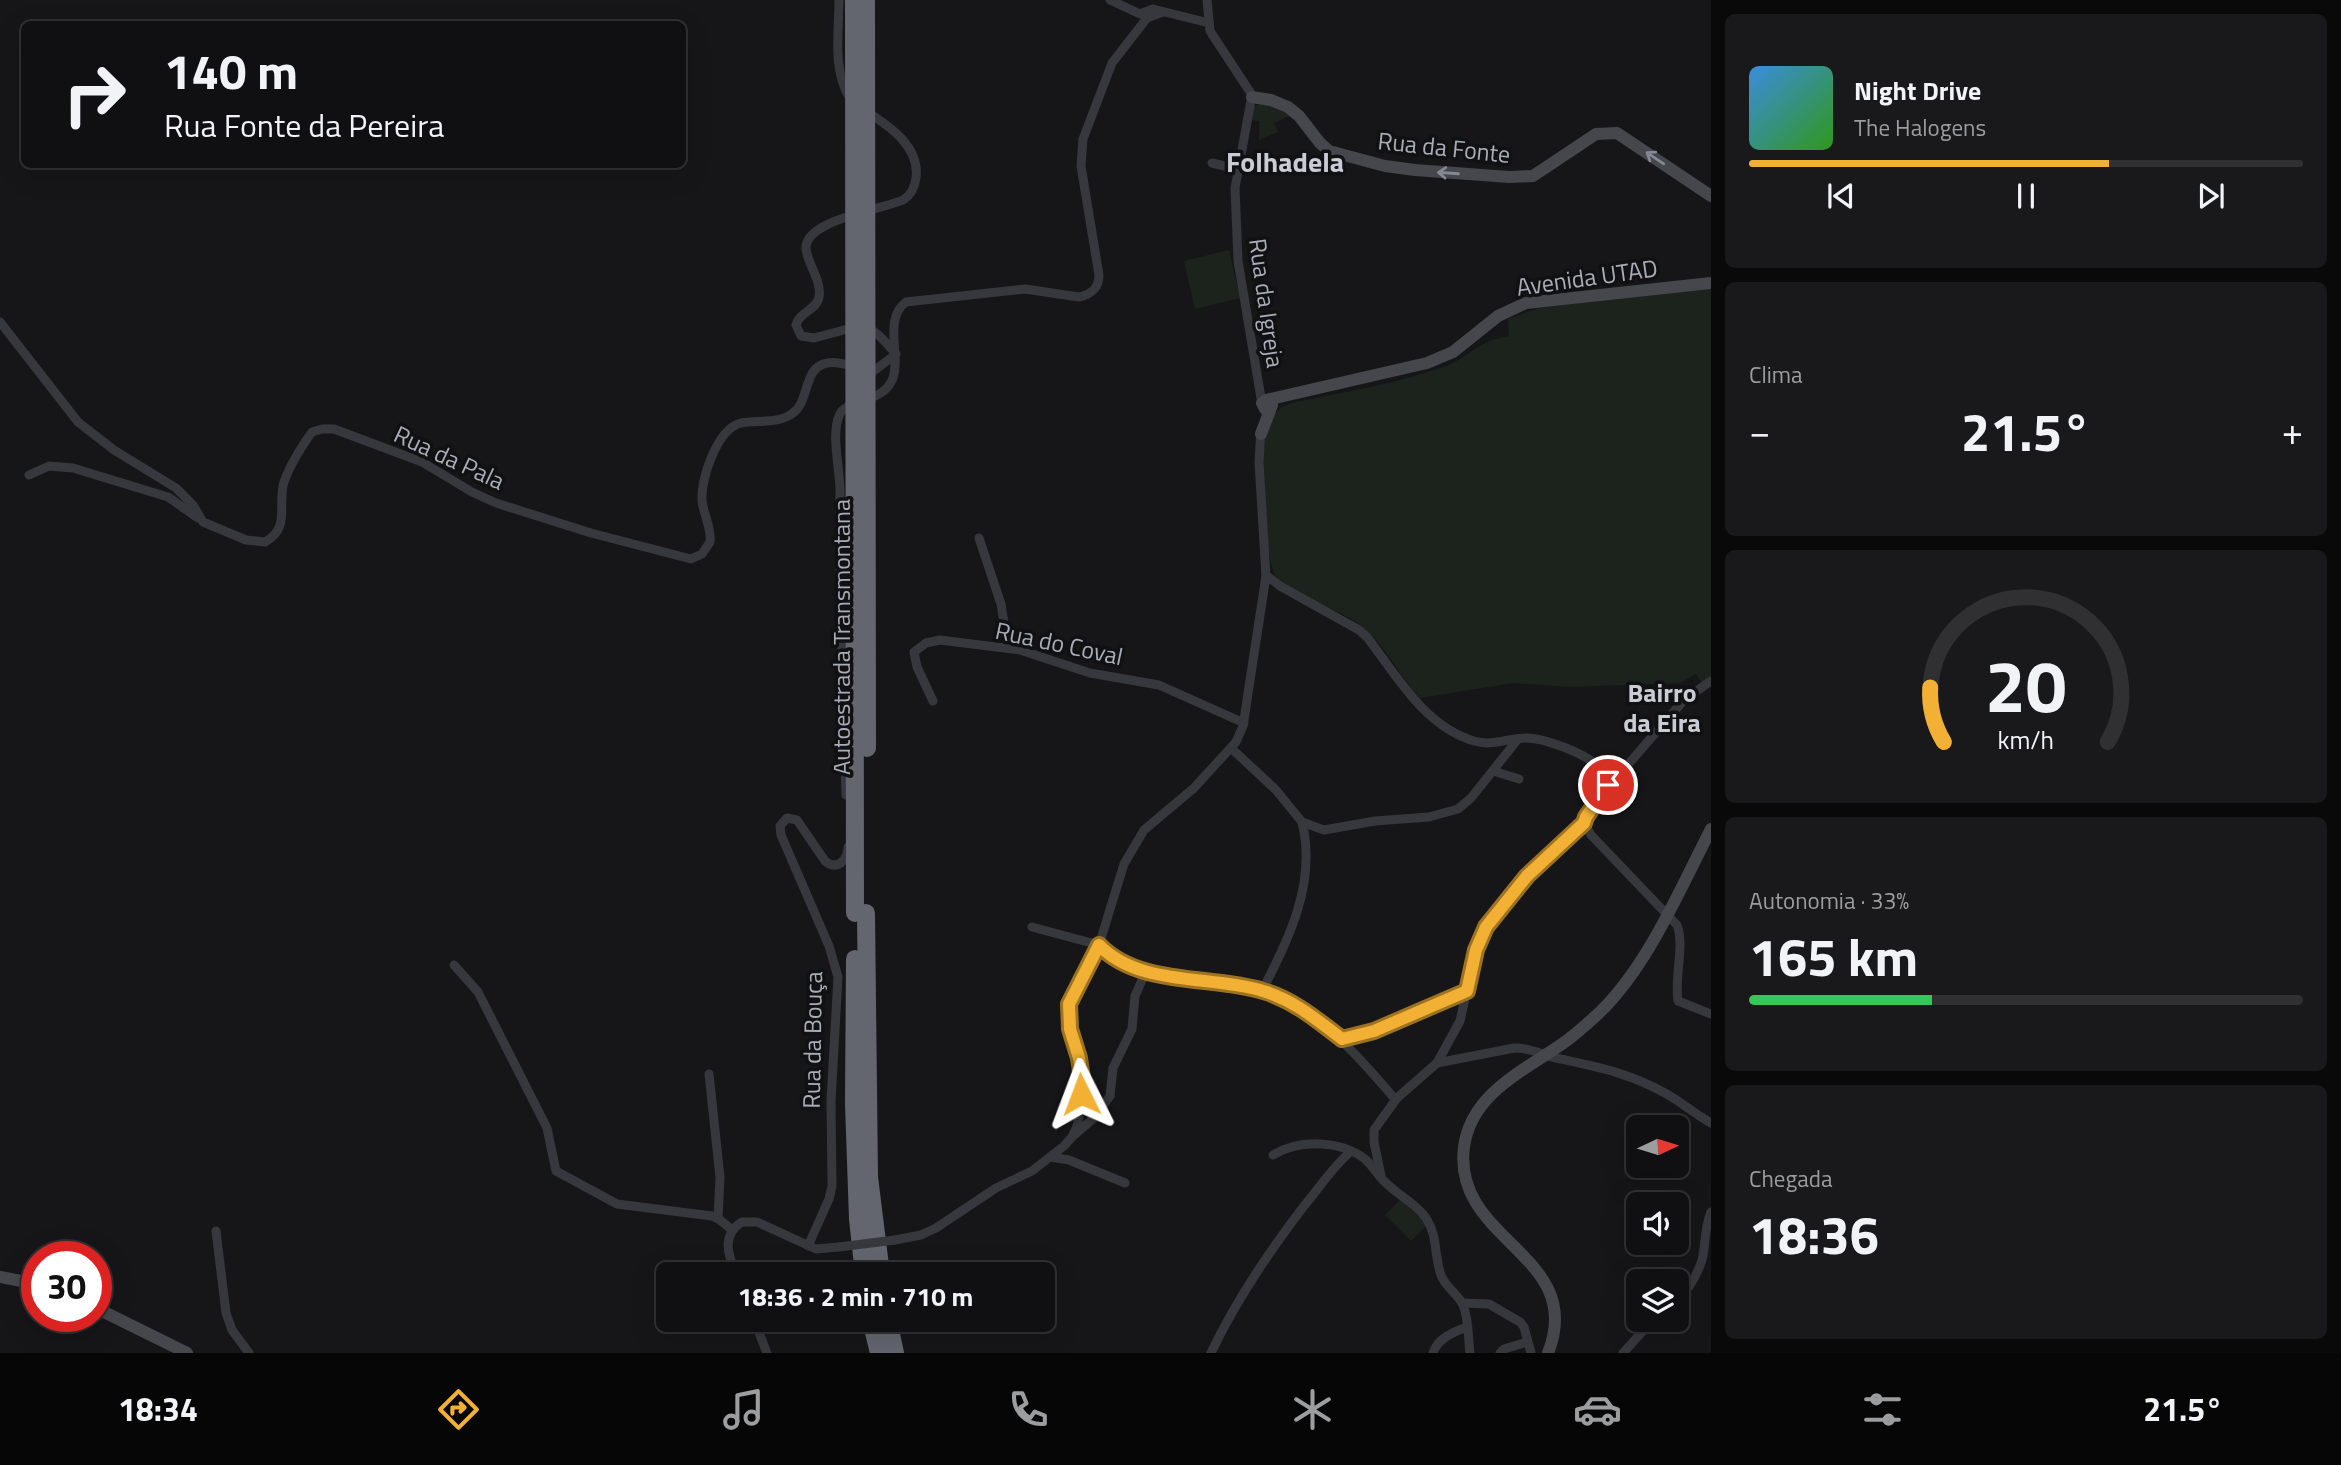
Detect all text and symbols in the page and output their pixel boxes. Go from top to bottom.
text: 140 m [164,33,298,108]
icon: right [49,49,140,140]
text: Night Drive [1854,71,1981,110]
text: Rua Fonte da Pereira [164,101,444,149]
text: The Halogens [1854,110,1986,145]
street label: Rua da Fonte [1376,122,1512,172]
district label: Folhadela [1226,140,1344,183]
one-way arrow [1645,150,1665,164]
one-way arrow [1436,166,1459,179]
icon: previous [1822,177,1860,215]
icon: pause [2007,177,2045,215]
icon: next [2192,177,2230,215]
street label: Rua da Igreja [1240,236,1294,370]
street label: Avenida UTAD [1514,249,1660,305]
text: Clima [1749,357,1803,392]
text: 21.5° [1961,392,2091,471]
text: − [1749,402,1770,460]
text: + [2282,402,2303,460]
street label: Rua da Pala [388,416,511,498]
street label: Autoestrada Transmontana [823,499,859,775]
street label: Rua do Coval [992,612,1126,674]
text: 20 [1985,631,2067,741]
district label: Bairro da Eira [1623,673,1701,742]
text: km/h [1998,721,2054,759]
pin [1578,755,1638,815]
icon: arrive [1589,766,1627,804]
text: Autonomia · 33% [1749,883,1909,918]
text: 165 km [1749,917,1918,996]
street label: Rua da Bouça [793,971,831,1109]
position arrow [1044,1057,1118,1131]
north arrow [1626,1115,1689,1178]
map controls [1626,1115,1689,1332]
text: Chegada [1749,1161,1833,1196]
button: sound [1626,1192,1689,1255]
text: 18:36 [1749,1195,1879,1274]
speed limit sign: 30 [21,1241,112,1332]
button: layers [1626,1269,1689,1332]
text: 18:36 · 2 min · 710 m [738,1277,973,1316]
text: 18:34 [118,1385,198,1433]
icon: directions [434,1385,483,1434]
icon: music [719,1385,768,1434]
icon: phone [1004,1385,1053,1434]
icon: climate [1288,1385,1337,1434]
icon: car [1573,1385,1622,1434]
icon: filters [1858,1385,1907,1434]
text: 21.5° [2143,1385,2223,1433]

